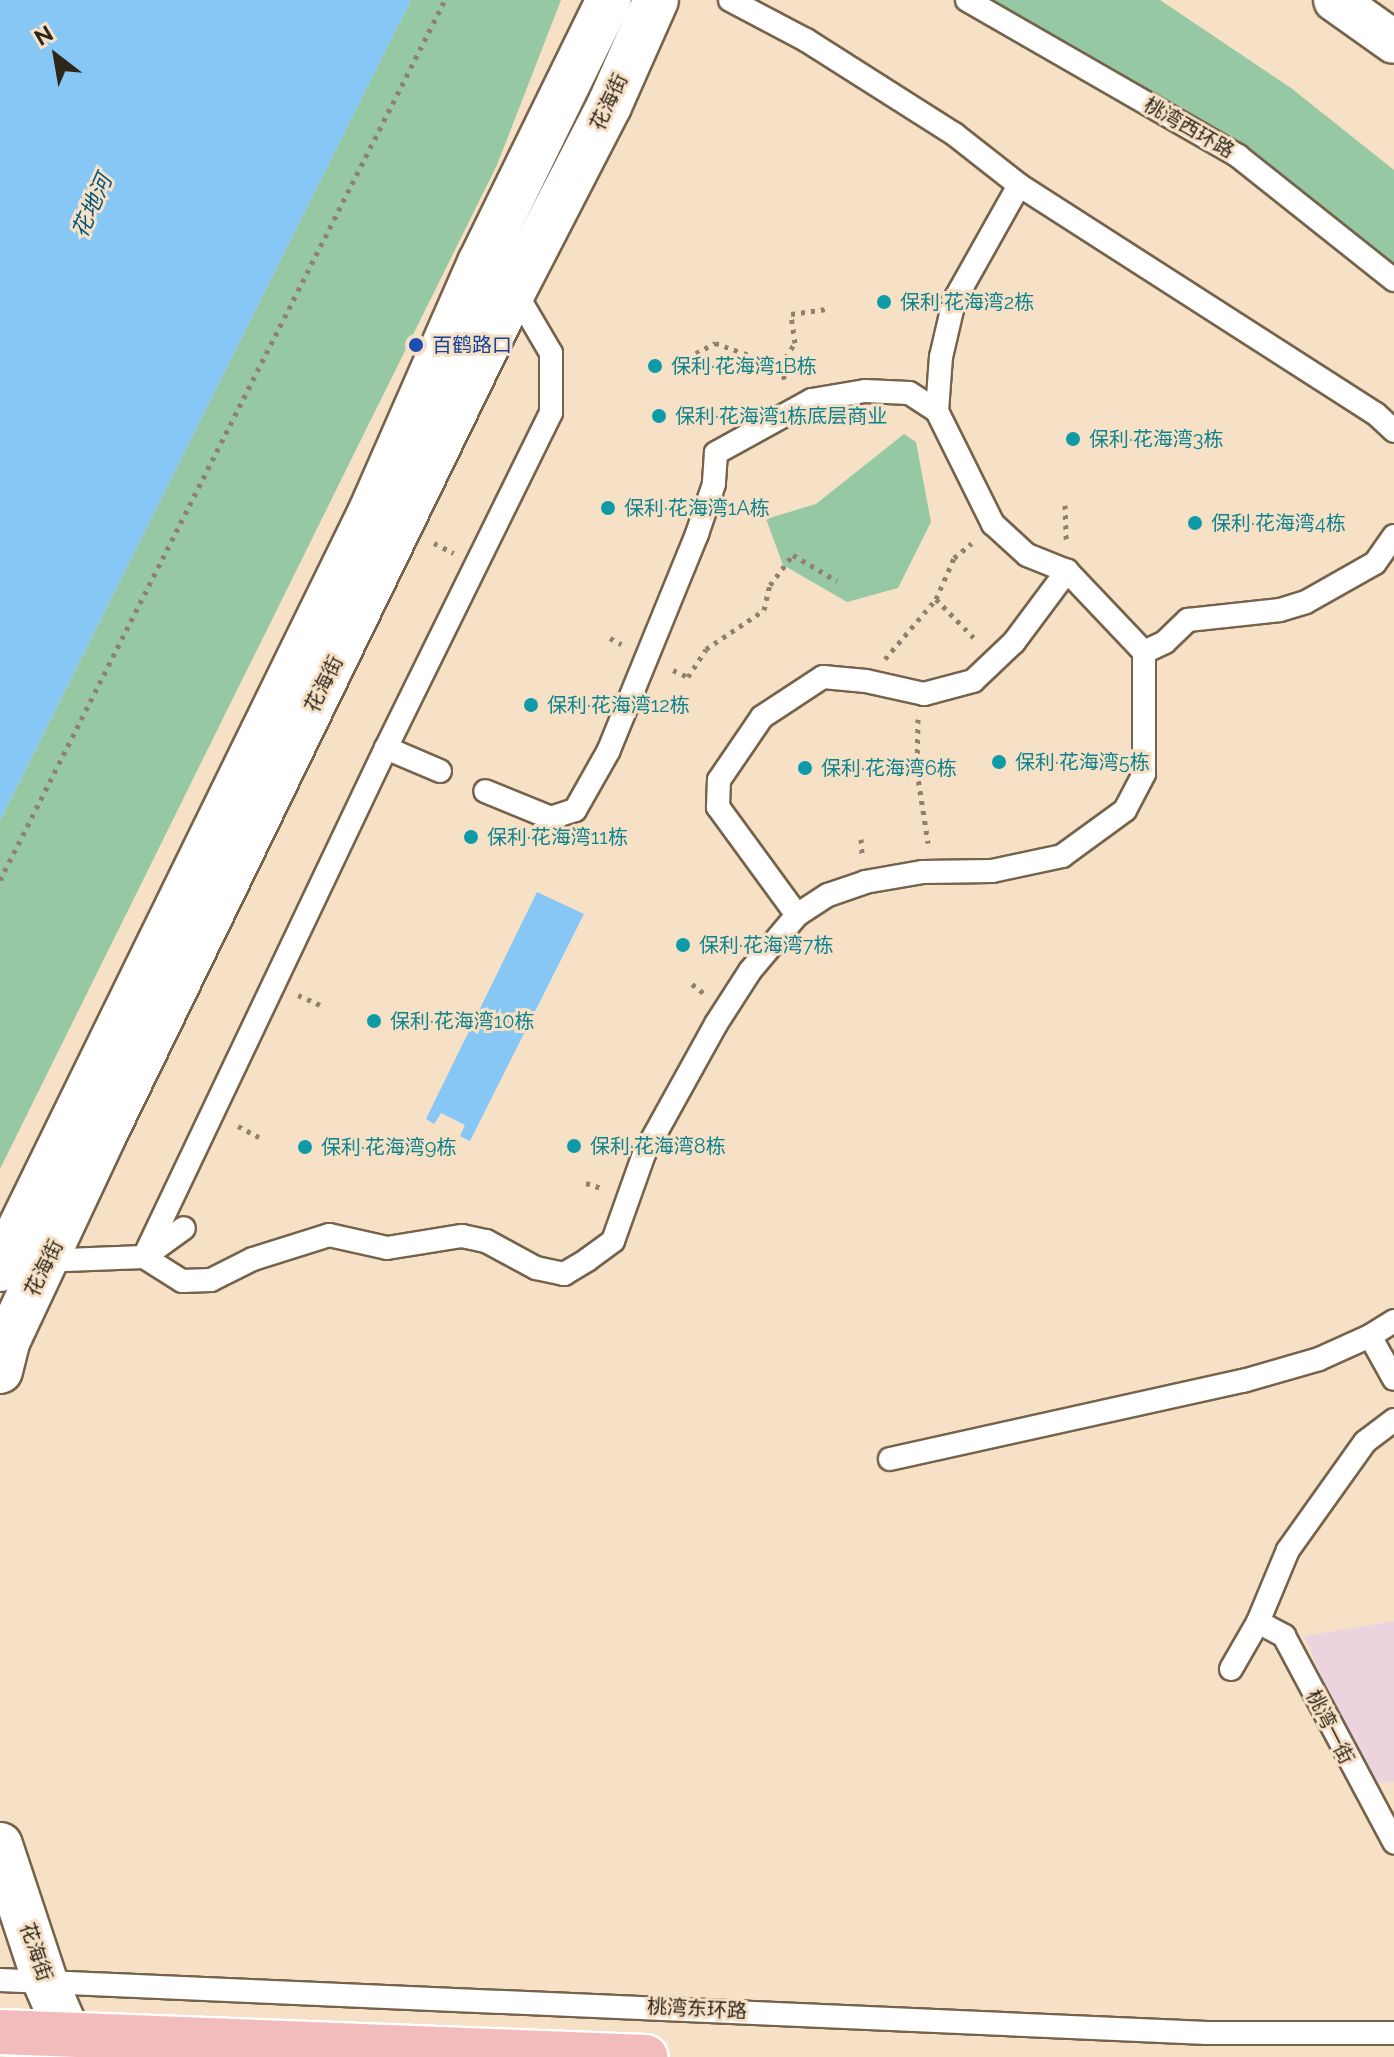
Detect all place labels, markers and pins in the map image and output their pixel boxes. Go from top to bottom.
place label: 保利·花海湾2栋 [900,290,1034,314]
marker: 保利·花海湾2栋 [875,293,893,311]
place label: 百鹤路口 [432,333,512,357]
marker: 百鹤路口 [407,336,425,354]
place label: 保利·花海湾1B栋 [671,354,817,378]
marker: 保利·花海湾1B栋 [646,357,664,375]
place label: 保利·花海湾1栋底层商业 [675,404,887,428]
marker: 保利·花海湾1栋底层商业 [650,407,668,425]
place label: 保利·花海湾3栋 [1089,427,1223,451]
marker: 保利·花海湾3栋 [1064,430,1082,448]
place label: 保利·花海湾1A栋 [624,496,770,520]
marker: 保利·花海湾1A栋 [599,499,617,517]
place label: 保利·花海湾4栋 [1211,511,1346,535]
marker: 保利·花海湾4栋 [1186,514,1204,532]
place label: 保利·花海湾12栋 [547,693,690,717]
marker: 保利·花海湾12栋 [522,696,540,714]
place label: 保利·花海湾5栋 [1015,750,1150,774]
marker: 保利·花海湾5栋 [990,753,1008,771]
place label: 保利·花海湾6栋 [821,756,957,780]
marker: 保利·花海湾6栋 [796,759,814,777]
place label: 保利·花海湾11栋 [487,825,628,849]
marker: 保利·花海湾11栋 [462,828,480,846]
place label: 保利·花海湾7栋 [699,933,833,957]
marker: 保利·花海湾7栋 [674,936,692,954]
place label: 保利·花海湾10栋 [390,1009,535,1033]
marker: 保利·花海湾10栋 [365,1012,383,1030]
place label: 保利·花海湾8栋 [590,1134,726,1158]
place label: 保利·花海湾9栋 [321,1135,456,1159]
marker: 保利·花海湾8栋 [565,1137,583,1155]
marker: 保利·花海湾9栋 [296,1138,314,1156]

